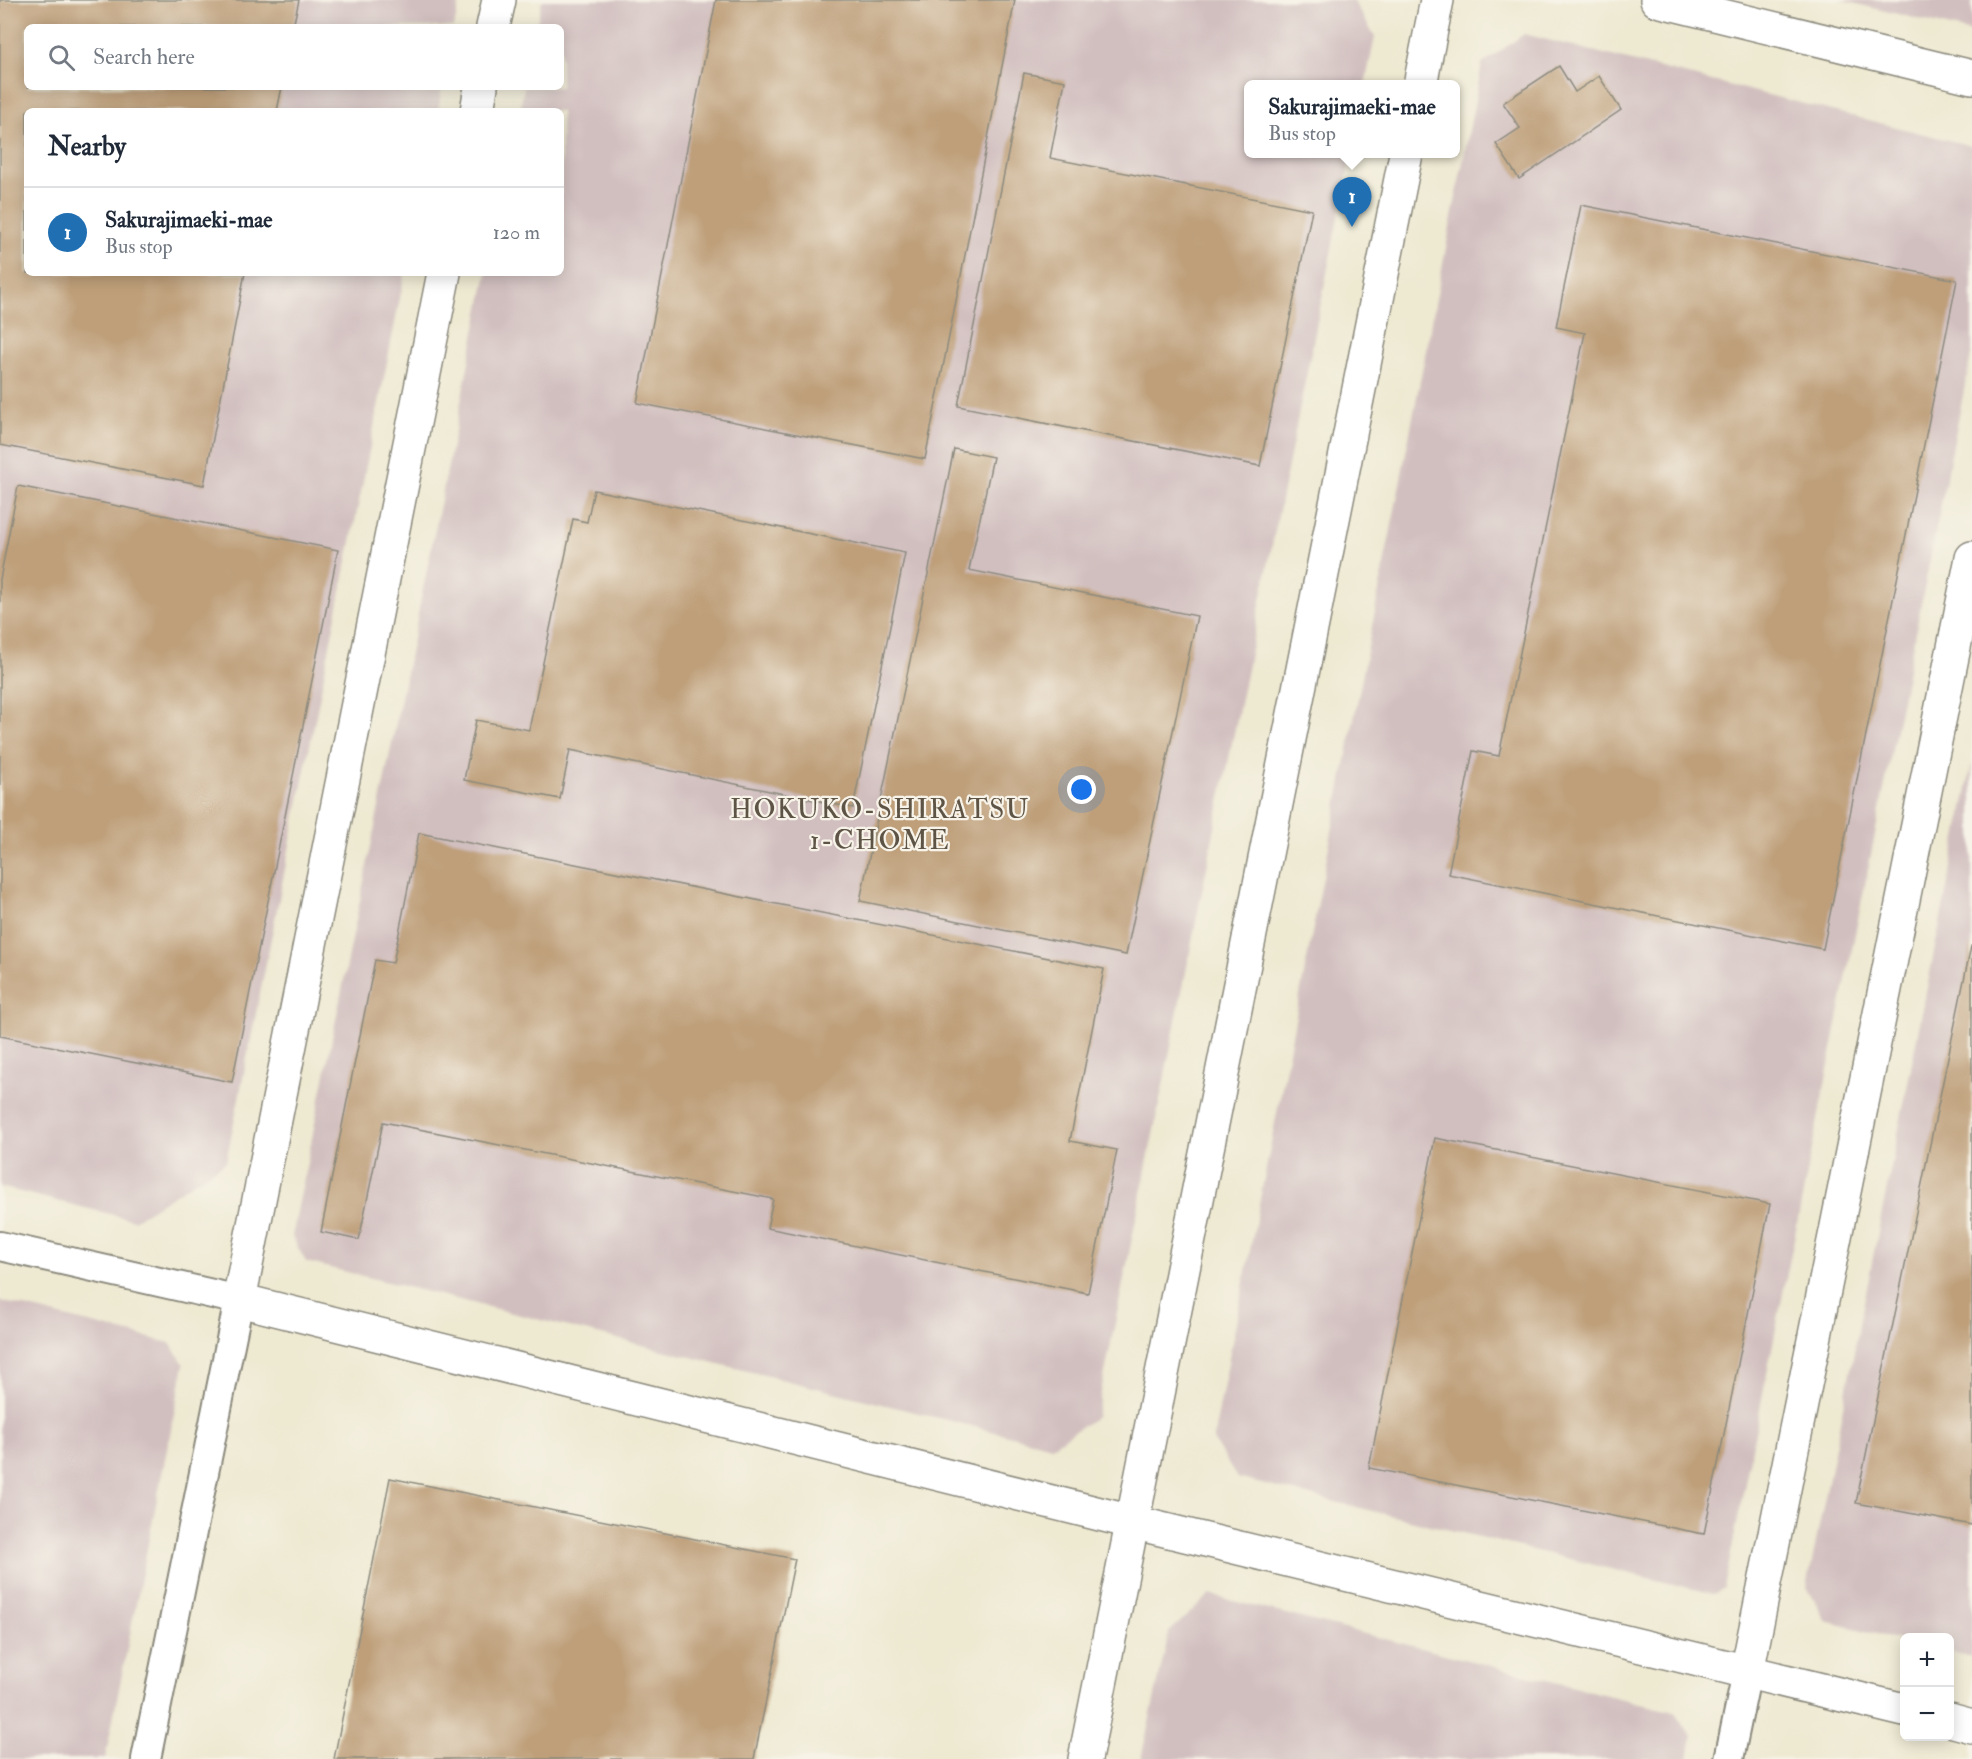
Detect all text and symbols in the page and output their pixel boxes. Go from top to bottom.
search box [24,24,564,90]
icon: search [45,41,78,74]
text: Search here [93,43,195,71]
popup [1244,80,1460,158]
text: Sakurajimaeki-mae [1268,93,1436,121]
text: Bus stop [1268,121,1336,146]
text: Nearby [48,131,126,163]
pin: 1 [1332,178,1372,227]
text: Sakurajimaeki-mae [105,206,273,234]
text: 1 [64,220,71,245]
text: 120 m [493,220,540,245]
text: Bus stop [105,234,173,259]
your location [1067,775,1096,804]
district label: HOKUKO-SHIRATSU 1-CHOME [730,793,1030,857]
map controls [1900,1633,1954,1741]
button: + [1900,1633,1954,1687]
button: − [1900,1687,1954,1741]

